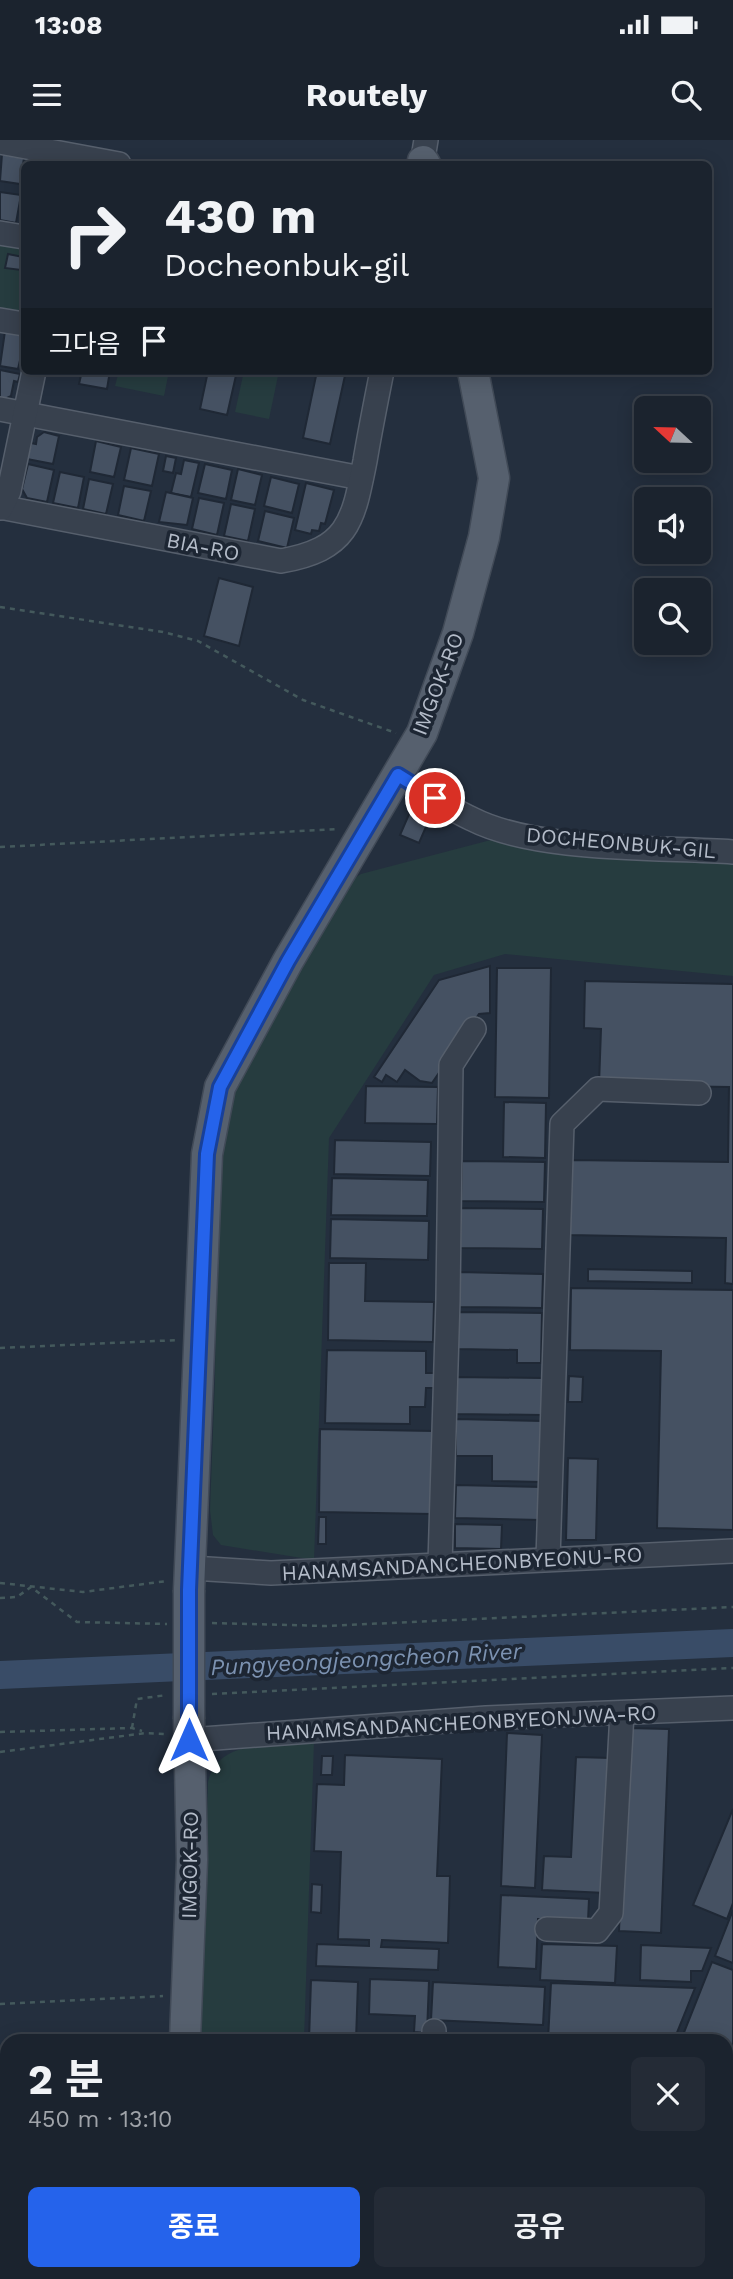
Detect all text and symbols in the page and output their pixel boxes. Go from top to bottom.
text: 13:08 [35,10,103,40]
icon: menu [28,76,66,114]
text: Routely [306,76,427,114]
icon: search [667,76,705,114]
text: 430 m [164,187,316,245]
icon: right [49,189,140,280]
text: Docheonbuk-gil [164,246,409,284]
icon: arrive [135,322,173,360]
text: 그다음 [49,329,121,359]
north arrow [634,396,710,472]
map controls [634,396,711,655]
button: sound [634,487,711,564]
street label: BIA-RO [165,527,242,566]
button: search [634,578,711,655]
street label: IMGOK-RO [407,629,469,739]
pin [405,768,465,828]
icon: arrive [416,779,454,817]
street label: DOCHEONBUK-GIL [525,822,717,863]
street label: HANAMSANDANCHEONBYEONU-RO [281,1542,643,1585]
water label: Pungyeongjeongcheon River [210,1638,523,1681]
street label: HANAMSANDANCHEONBYEONJWA-RO [265,1700,657,1745]
position arrow [152,1703,226,1777]
street label: IMGOK-RO [176,1811,203,1919]
text: 2 분 [28,2055,104,2104]
button: close [631,2057,705,2131]
text: 450 m · 13:10 [28,2106,172,2133]
button: 종료 [28,2187,360,2267]
button: 공유 [374,2187,705,2267]

